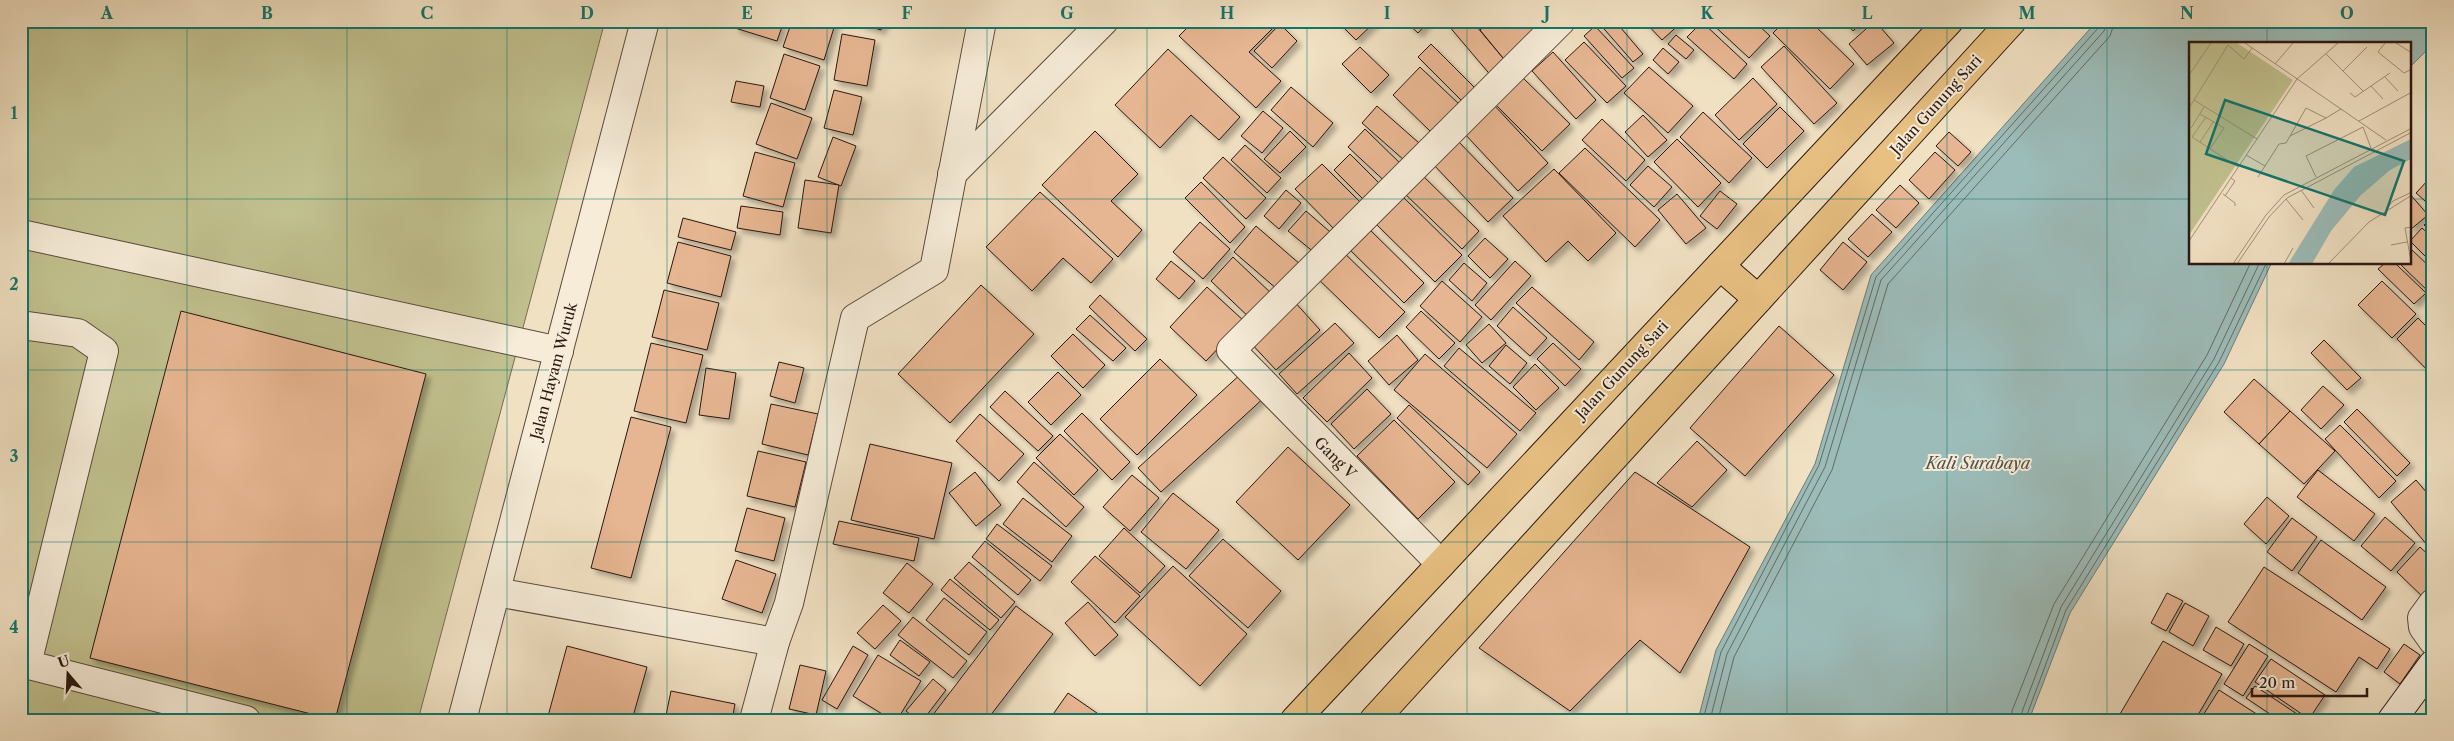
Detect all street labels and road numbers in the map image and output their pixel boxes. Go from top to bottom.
street label: Jalan Gunung Sari [1884,51,1986,160]
street label: Jalan Hayam Wuruk [526,299,581,444]
street label: Jalan Gunung Sari [1570,316,1672,424]
street label: Gang V [1310,433,1361,483]

